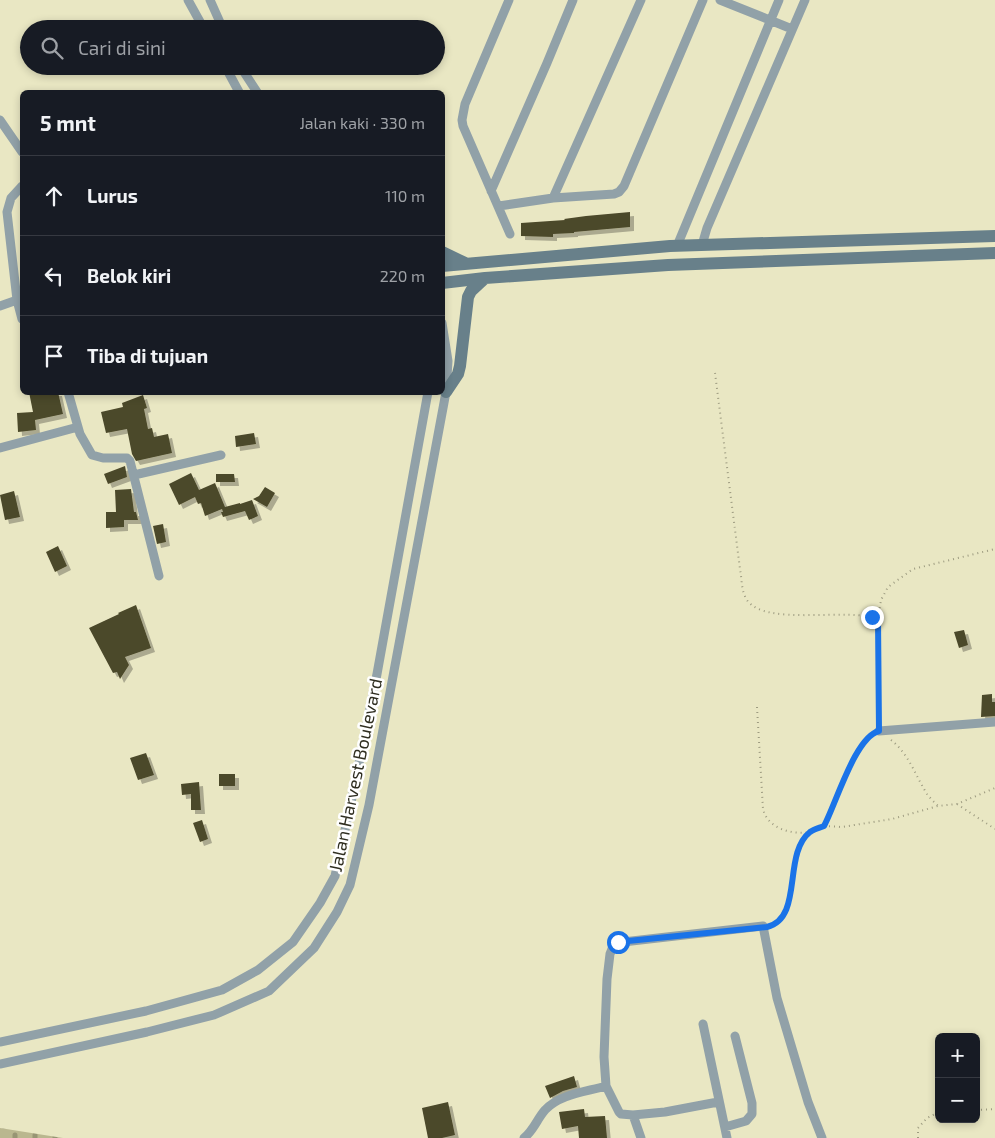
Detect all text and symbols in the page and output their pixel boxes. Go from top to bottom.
search box [20,20,445,75]
icon: search [38,34,66,62]
text: Cari di sini [78,36,166,59]
text: 5 mnt [40,110,96,135]
text: Jalan kaki · 330 m [299,113,425,132]
icon: ahead [40,182,68,210]
text: Lurus [87,184,138,207]
text: 110 m [385,186,425,205]
icon: left [40,262,68,290]
text: Belok kiri [87,264,171,287]
text: 220 m [380,266,425,285]
icon: arrive [40,342,68,370]
text: Tiba di tujuan [87,344,208,367]
route end [861,606,884,629]
street label: Jalan Harvest Boulevard [324,676,386,874]
route start [607,931,630,954]
map controls [935,1033,980,1123]
button: + [935,1033,980,1078]
button: − [935,1078,980,1123]

